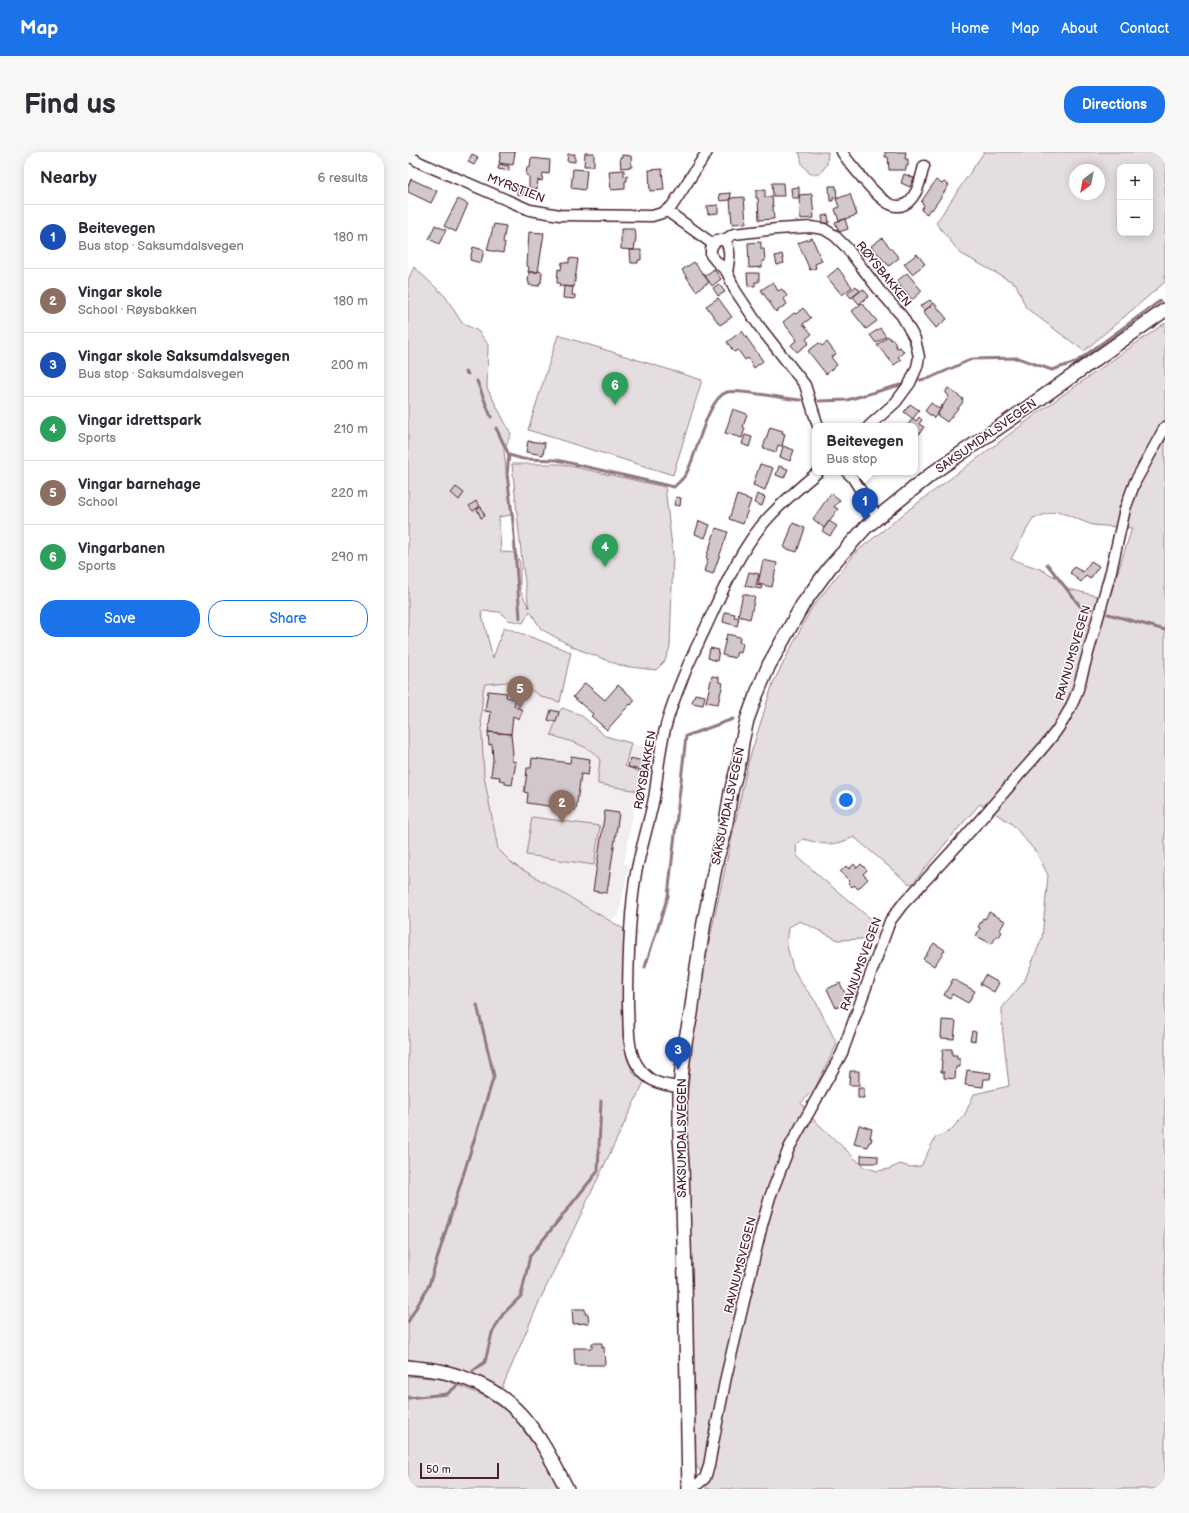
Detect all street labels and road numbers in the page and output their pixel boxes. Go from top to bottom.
street label: MYRSTIEN [485,171,547,206]
street label: RØYSBAKKEN [853,239,915,310]
street label: SAKSUMDALSVEGEN [933,396,1040,477]
street label: RAVNUMSVEGEN [1053,604,1094,703]
street label: RØYSBAKKEN [631,730,660,811]
street label: SAKSUMDALSVEGEN [709,746,748,866]
street label: RAVNUMSVEGEN [838,915,885,1013]
street label: SAKSUMDALSVEGEN [675,1078,690,1198]
street label: RAVNUMSVEGEN [721,1215,760,1315]

